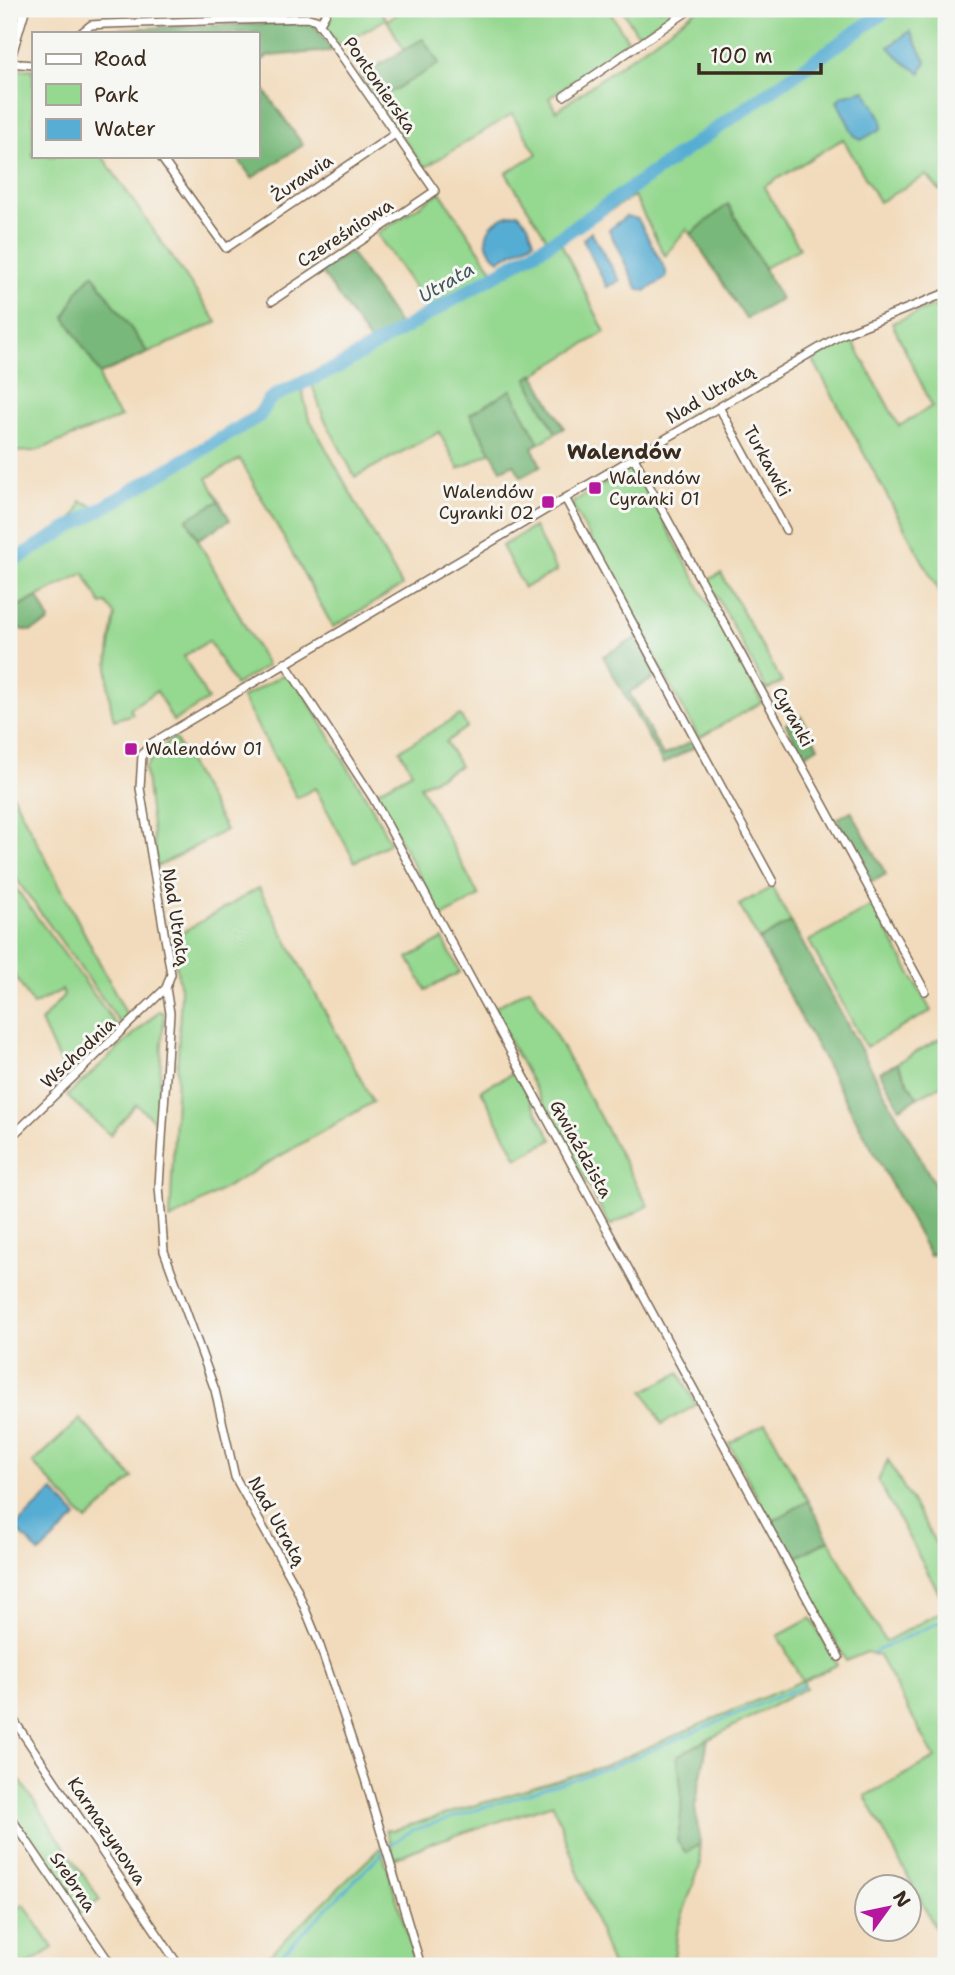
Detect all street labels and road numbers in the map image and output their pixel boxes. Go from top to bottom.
street label: Pontonierska [338,32,422,138]
street label: Żurawia [266,148,338,208]
street label: Czereśniowa [292,193,398,273]
street label: Nad Utratą [662,358,759,430]
street label: Turkawki [738,421,796,501]
street label: Cyranki [767,683,819,751]
street label: Nad Utratą [156,866,196,968]
street label: Wschodnia [35,1012,121,1094]
street label: Gwiaździsta [544,1096,618,1202]
street label: Nad Utratą [243,1472,312,1571]
street label: Karmazynowa [62,1772,152,1890]
street label: Srebrna [44,1847,102,1917]

